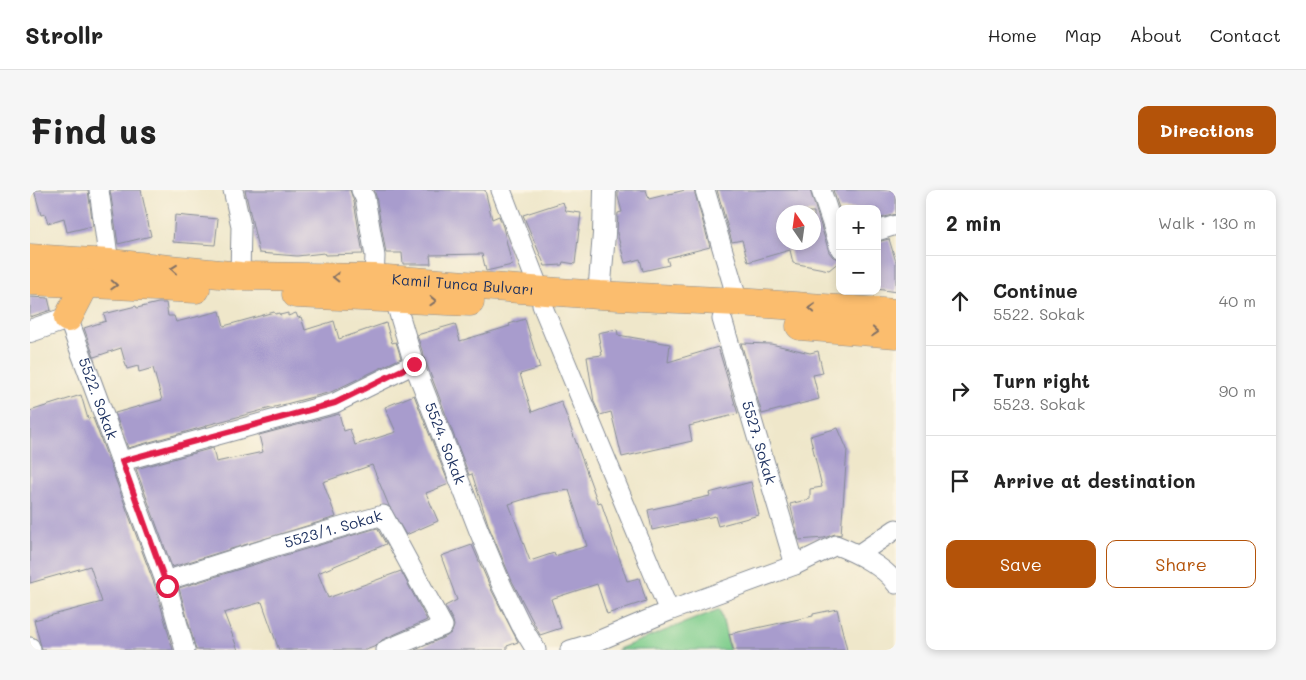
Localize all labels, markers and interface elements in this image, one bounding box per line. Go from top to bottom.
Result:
text: Strollr [25,19,103,50]
text: Home [988,23,1037,47]
text: Map [1065,23,1101,47]
text: About [1129,23,1182,47]
text: Contact [1210,23,1281,47]
button: Directions [1138,106,1276,154]
text: Find us [30,107,157,153]
north arrow [776,205,821,250]
map controls [836,205,881,295]
button: + [836,205,881,250]
text: 2 min [946,209,1001,236]
text: Walk · 130 m [1158,212,1256,233]
button: − [836,250,881,295]
one-way arrow [170,264,178,275]
street label: Kamil Tunca Bulvarı [391,268,535,299]
one-way arrow [332,272,340,282]
text: Continue [993,278,1078,303]
one-way arrow [110,279,118,290]
icon: ahead [946,287,974,315]
text: 40 m [1219,290,1256,311]
one-way arrow [429,296,437,307]
one-way arrow [808,302,816,313]
text: 5522. Sokak [993,303,1085,324]
one-way arrow [871,326,879,337]
route end [403,353,426,376]
street label: 5522. Sokak [74,354,123,442]
text: Turn right [993,368,1090,393]
icon: right [946,377,974,405]
text: 90 m [1219,380,1256,401]
text: 5523. Sokak [993,393,1085,414]
street label: 5527. Sokak [738,398,782,487]
street label: 5524. Sokak [421,399,471,487]
icon: arrive [946,467,974,495]
text: Arrive at destination [993,468,1196,493]
street label: 5523/1. Sokak [282,505,384,552]
button: Save [946,540,1096,588]
button: Share [1106,540,1256,588]
route start [156,575,179,598]

